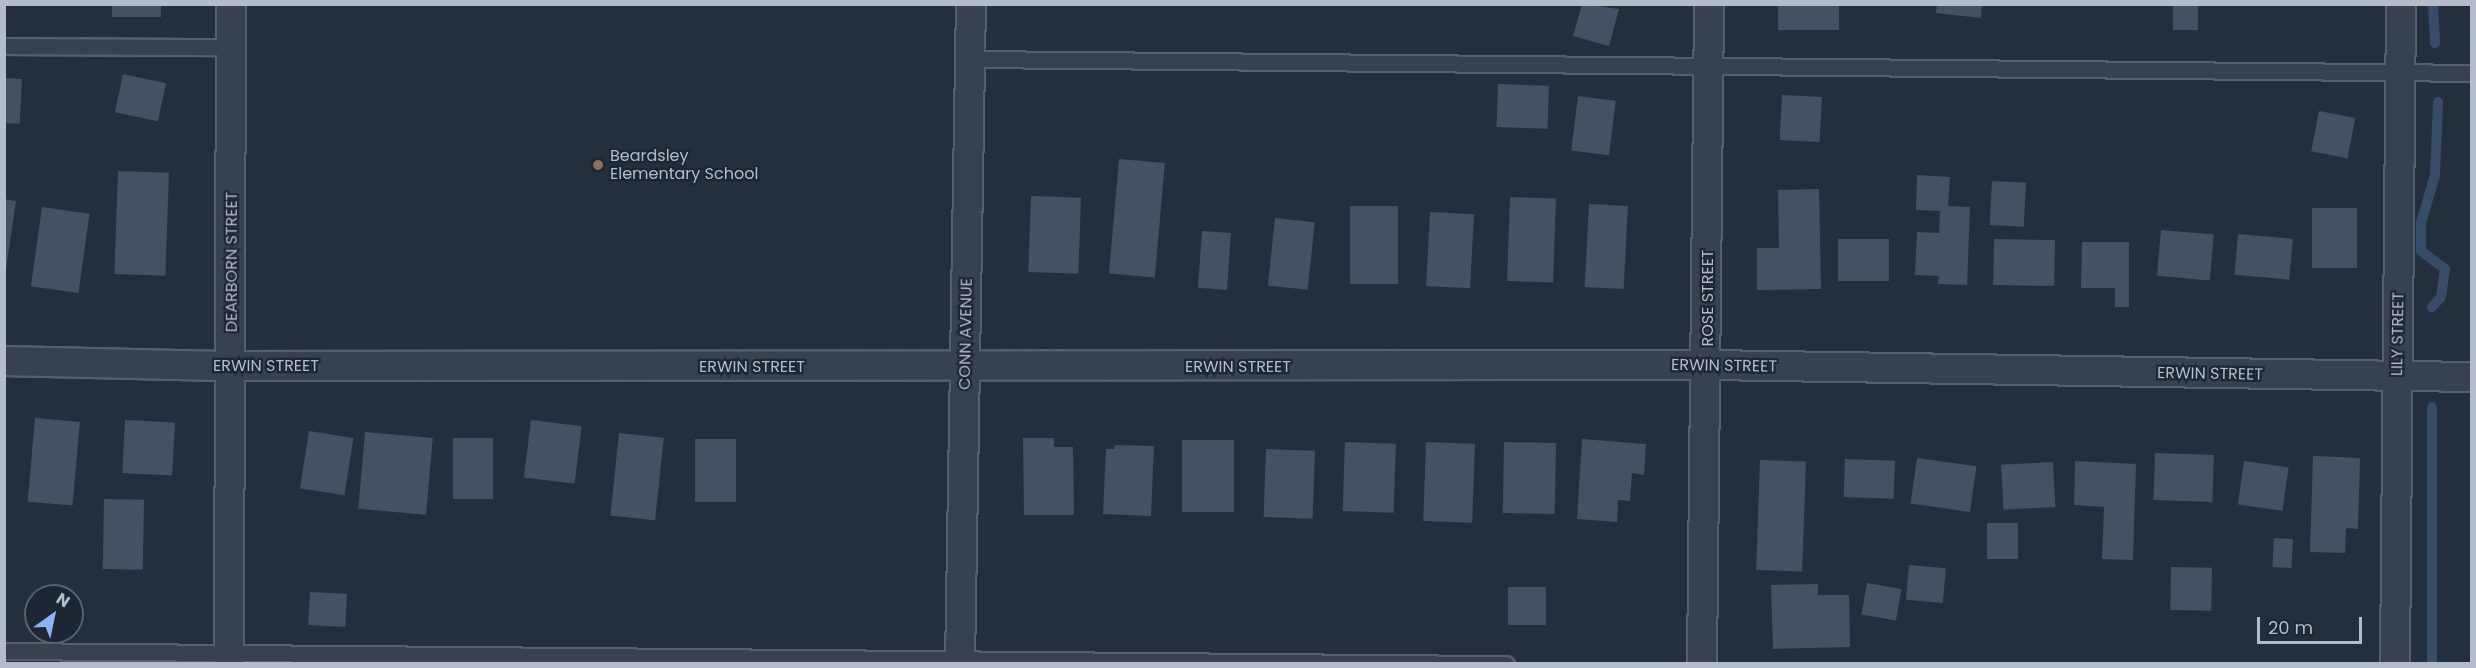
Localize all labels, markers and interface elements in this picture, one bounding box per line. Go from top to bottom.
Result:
place label: Beardsley Elementary School [610,146,758,184]
marker: Beardsley Elementary School [591,158,605,172]
street label: DEARBORN STREET [222,192,242,332]
street label: ROSE STREET [1698,249,1718,347]
street label: CONN AVENUE [955,278,977,390]
street label: LILY STREET [2388,292,2408,376]
street label: ERWIN STREET [1671,355,1777,377]
street label: ERWIN STREET [213,356,319,376]
street label: ERWIN STREET [699,357,805,377]
street label: ERWIN STREET [1185,357,1291,377]
street label: ERWIN STREET [2157,363,2263,385]
north arrow [24,584,84,644]
text: N [52,587,74,613]
scale bar [2260,605,2365,643]
text: 20 m [2268,615,2313,640]

